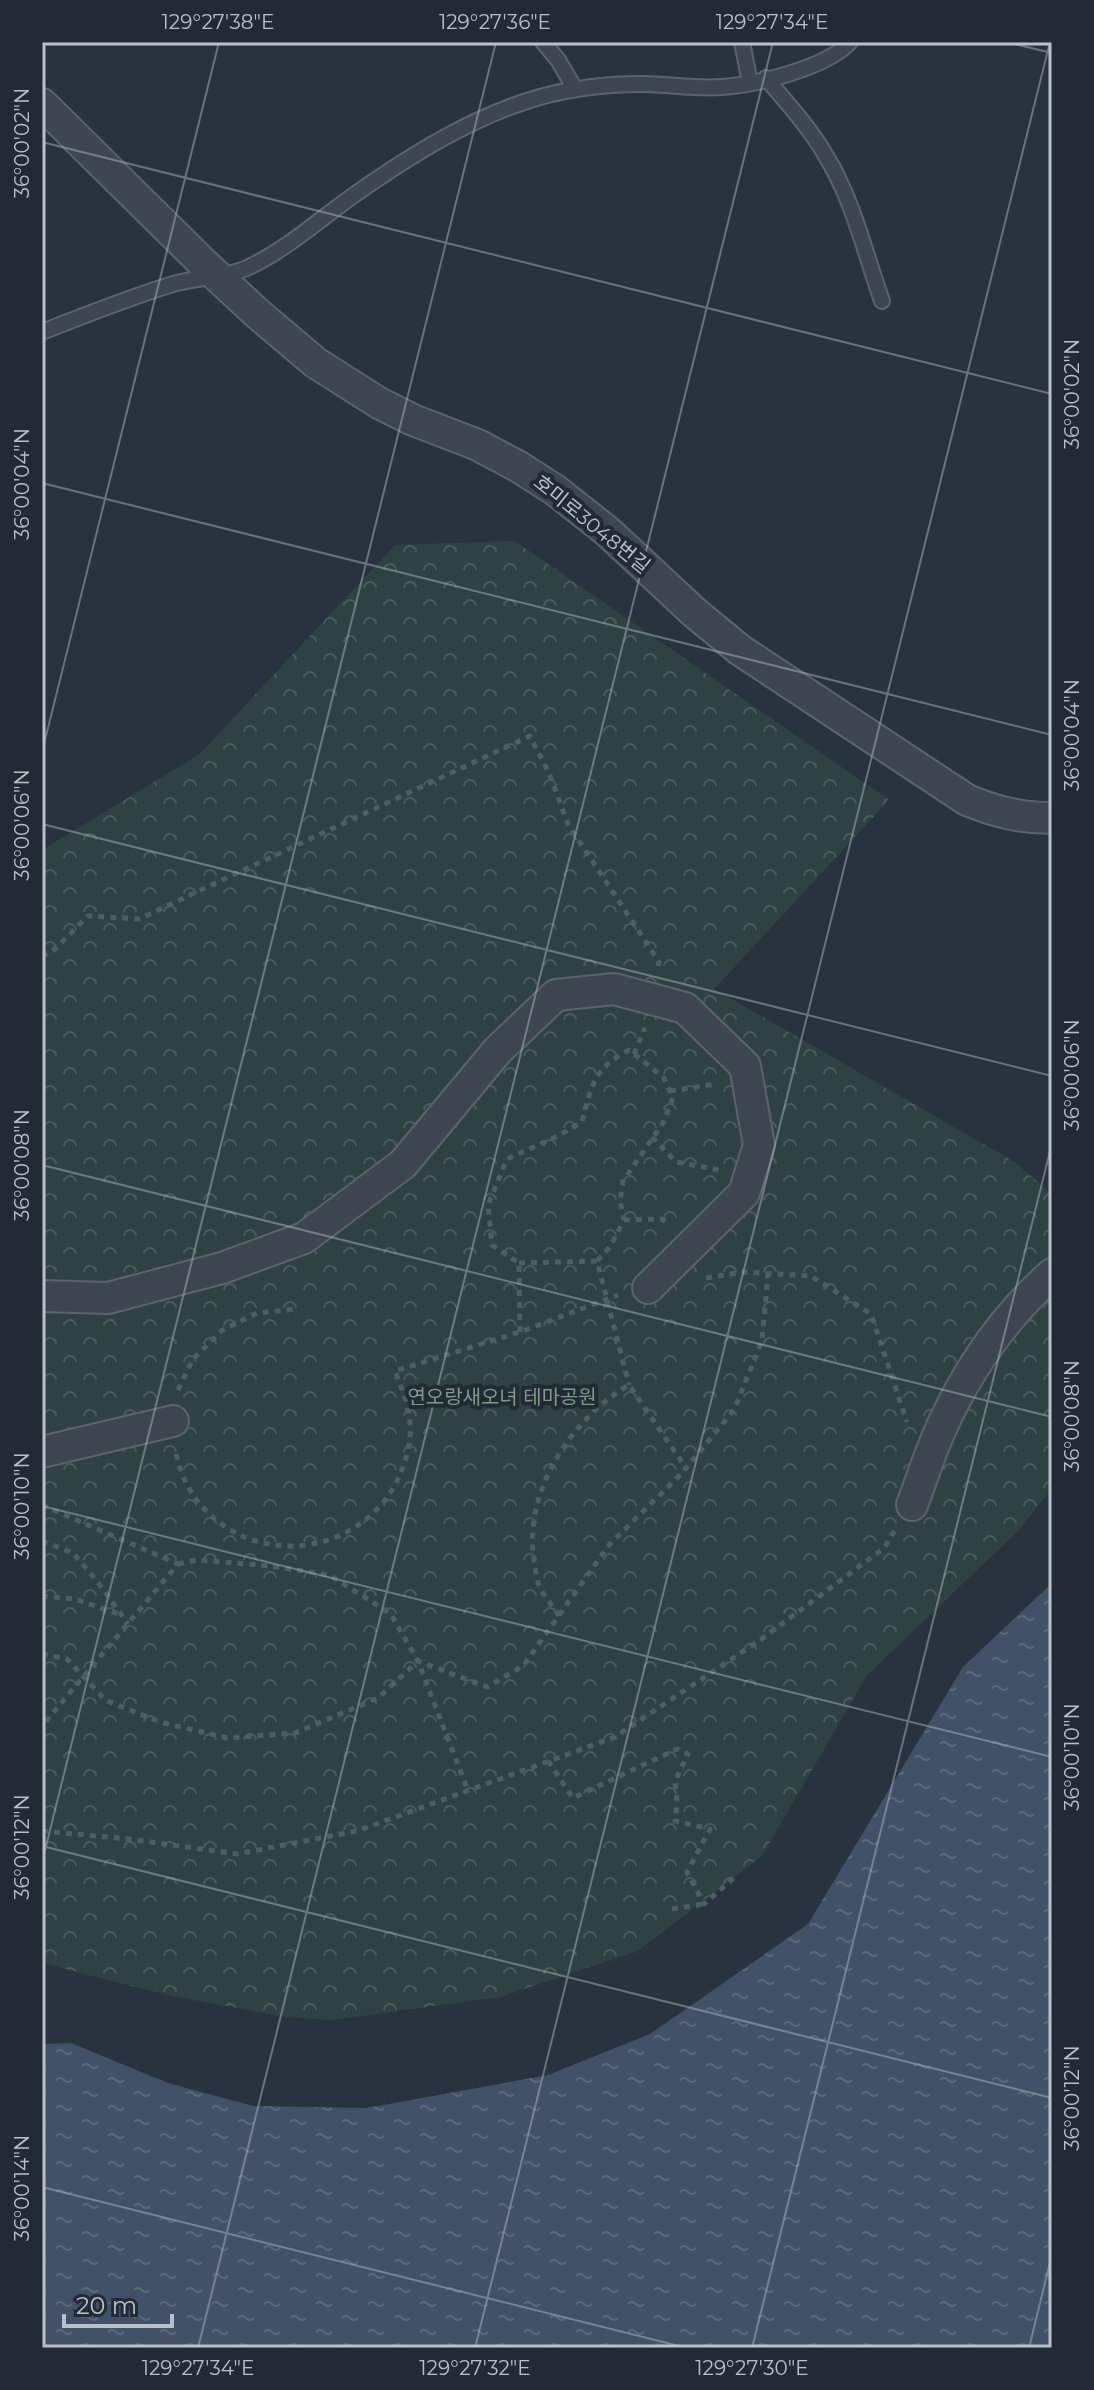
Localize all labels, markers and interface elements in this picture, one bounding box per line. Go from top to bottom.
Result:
text: 129°27'38"E [162,10,274,34]
text: 129°27'36"E [439,10,551,34]
text: 129°27'34"E [716,10,828,34]
text: 36°00'02"N [10,88,34,198]
text: 36°00'02"N [1060,339,1084,449]
text: 36°00'04"N [10,428,34,540]
street label: 호미로3048번길 [529,470,655,578]
text: 36°00'04"N [1060,679,1084,791]
text: 36°00'06"N [10,769,34,881]
text: 36°00'06"N [1060,1019,1084,1131]
text: 36°00'08"N [10,1109,34,1221]
text: 36°00'08"N [1060,1360,1084,1472]
park label: 연오랑새오녀 테마공원 [407,1385,597,1409]
text: 36°00'10"N [10,1452,34,1560]
text: 36°00'10"N [1060,1703,1084,1811]
text: 36°00'12"N [10,1794,34,1900]
text: 36°00'12"N [1060,2045,1084,2151]
text: 36°00'14"N [10,2135,34,2241]
scale bar [64,2278,172,2328]
text: 20 m [76,2291,137,2320]
text: 129°27'34"E [142,2356,254,2380]
text: 129°27'32"E [419,2356,531,2380]
text: 129°27'30"E [695,2356,809,2380]

